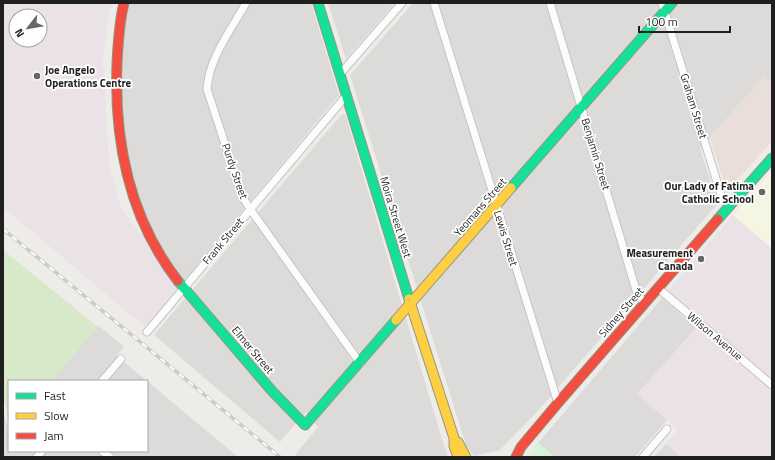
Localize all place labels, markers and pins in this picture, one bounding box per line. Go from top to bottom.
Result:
place label: Joe Angelo Operations Centre [45,62,132,91]
marker: Joe Angelo Operations Centre [32,71,42,81]
place label: Our Lady of Fatima Catholic School [664,178,754,207]
marker: Our Lady of Fatima Catholic School [757,187,767,197]
place label: Measurement Canada [626,245,693,274]
marker: Measurement Canada [696,254,706,264]

